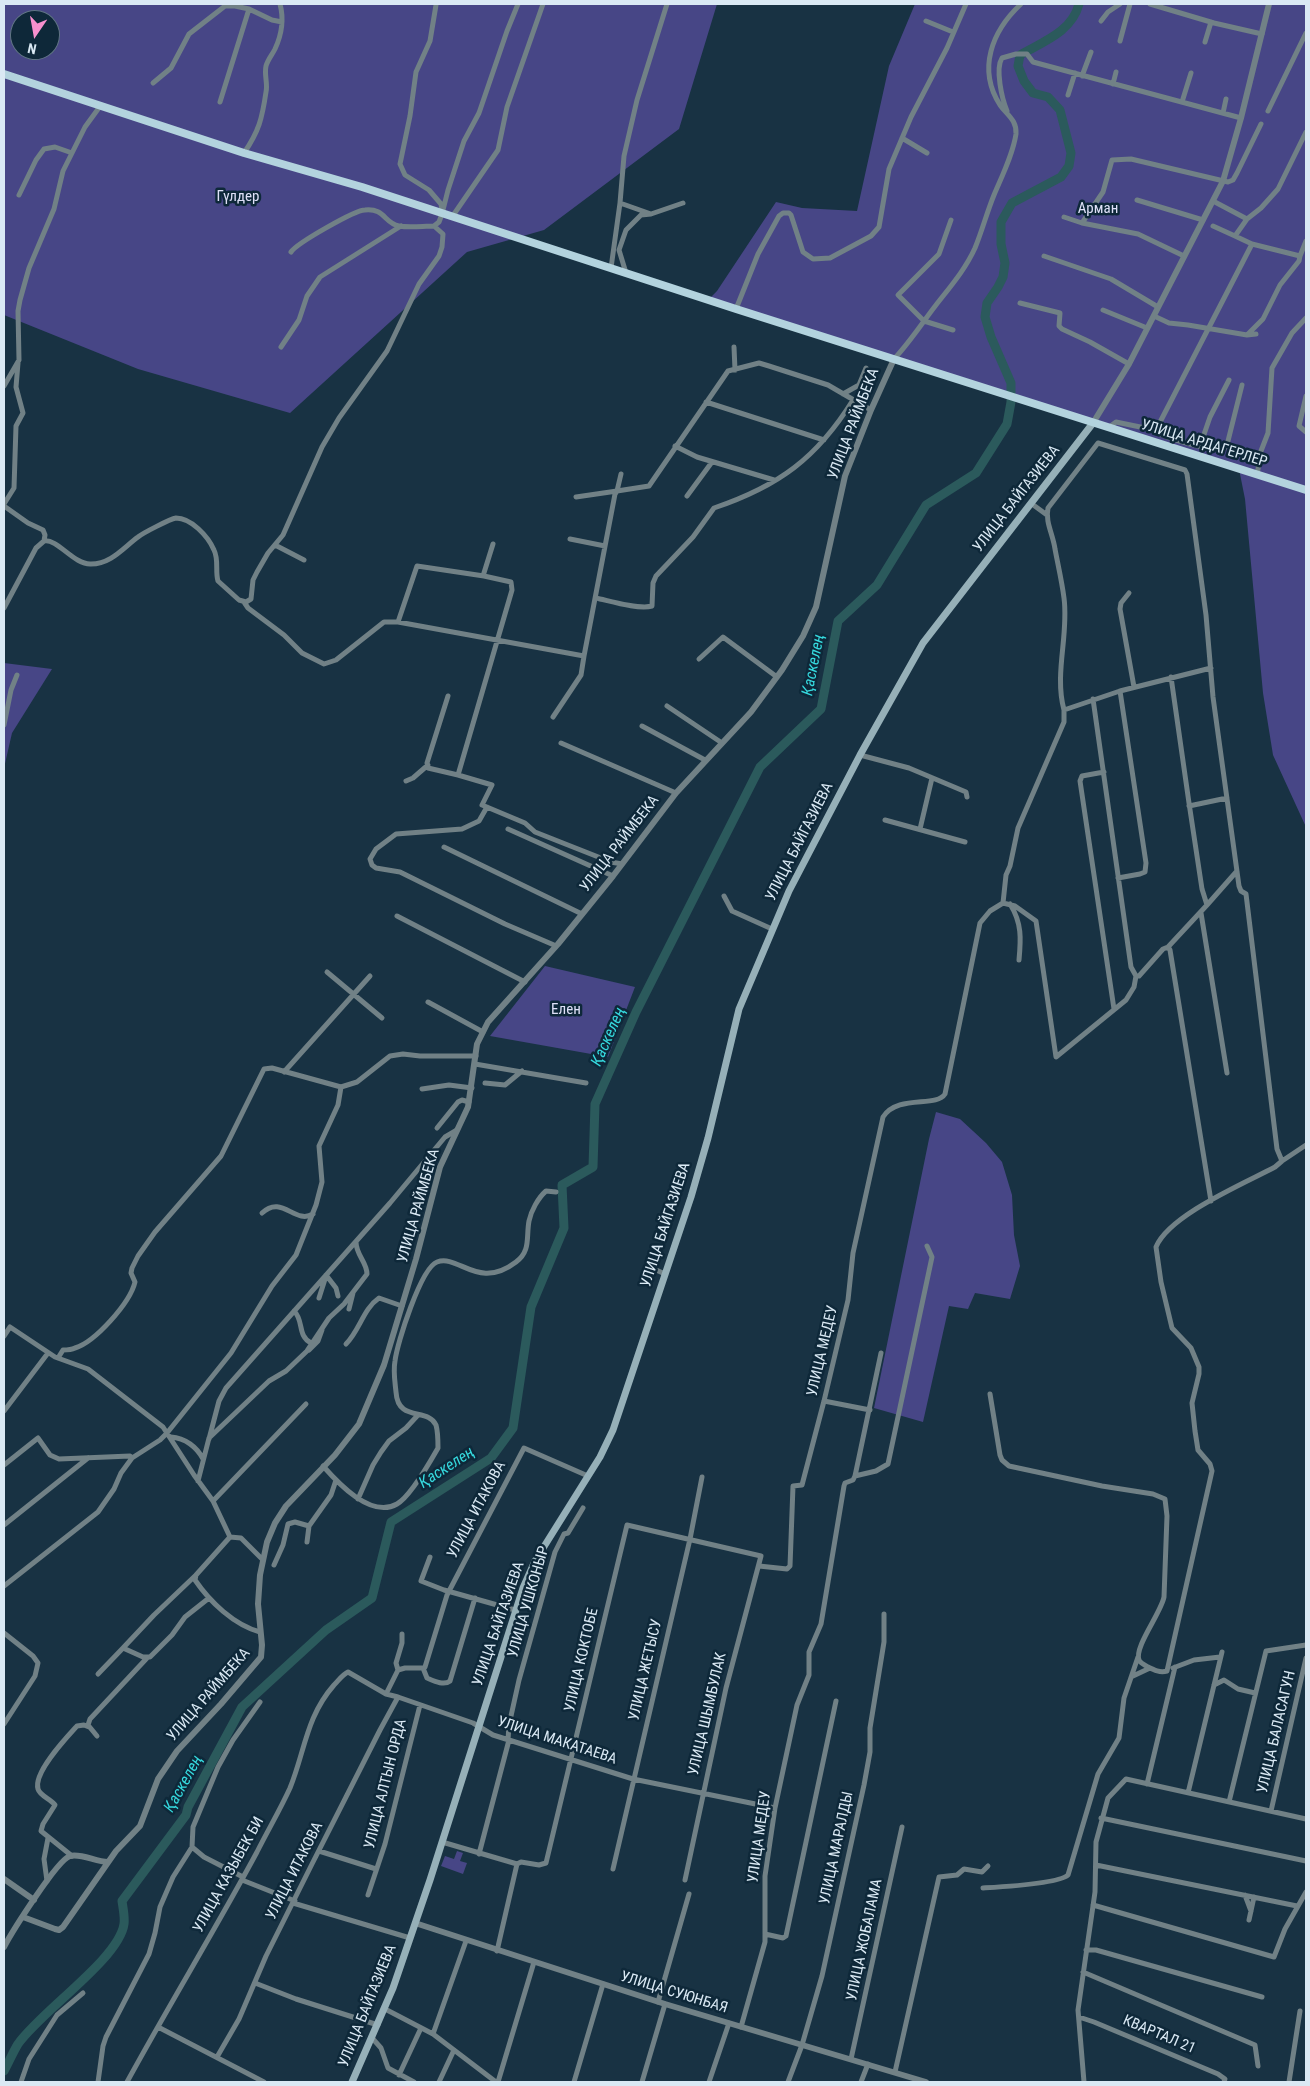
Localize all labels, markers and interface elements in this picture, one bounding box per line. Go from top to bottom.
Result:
north arrow [10,10,60,60]
text: N [26,40,38,57]
park label: Гүлдер [217,188,259,206]
park label: Арман [1078,200,1118,218]
street label: УЛИЦА РАЙМБЕКА [825,366,883,482]
street label: УЛИЦА АРДАГЕРЛЕР [1139,416,1269,472]
street label: УЛИЦА БАЙГАЗИЕВА [970,442,1064,556]
water label: Қаскелең [799,632,829,698]
street label: УЛИЦА БАЙГАЗИЕВА [762,780,838,904]
street label: УЛИЦА РАЙМБЕКА [577,792,663,896]
park label: Елен [551,1001,581,1019]
water label: Қаскелең [588,1005,630,1069]
street label: УЛИЦА РАЙМБЕКА [394,1147,444,1265]
street label: УЛИЦА БАЙГАЗИЕВА [637,1160,695,1290]
street label: УЛИЦА МЕДЕУ [804,1304,842,1398]
water label: Қаскелең [416,1443,478,1493]
street label: УЛИЦА ИТАКОВА [444,1458,510,1562]
street label: УЛИЦА УШКОНЫР [505,1544,553,1660]
street label: УЛИЦА БАЙГАЗИЕВА [469,1559,529,1689]
street label: УЛИЦА КОКТОБЕ [561,1606,603,1714]
street label: УЛИЦА ЖЕТЫСУ [626,1618,666,1722]
street label: УЛИЦА РАЙМБЕКА [164,1645,254,1745]
street label: УЛИЦА ШЫМБУЛАК [685,1651,731,1777]
street label: УЛИЦА БАЛАСАГУН [1254,1669,1300,1795]
street label: УЛИЦА МАКАТАЕВА [495,1713,619,1769]
street label: УЛИЦА АЛТЫН ОРДА [361,1717,411,1851]
water label: Қаскелең [160,1752,208,1816]
street label: УЛИЦА МЕДЕУ [745,1790,775,1884]
street label: УЛИЦА МАРАЛДЫ [816,1790,858,1906]
street label: УЛИЦА КАЗЫБЕК БИ [190,1814,268,1936]
street label: УЛИЦА ИТАКОВА [263,1819,327,1923]
street label: УЛИЦА ЖОБАЛАМА [843,1877,887,2003]
street label: УЛИЦА БАЙГАЗИЕВА [335,1942,401,2070]
street label: УЛИЦА СУЮНБАЯ [618,1968,730,2018]
street label: КВАРТАЛ 21 [1120,2012,1198,2058]

